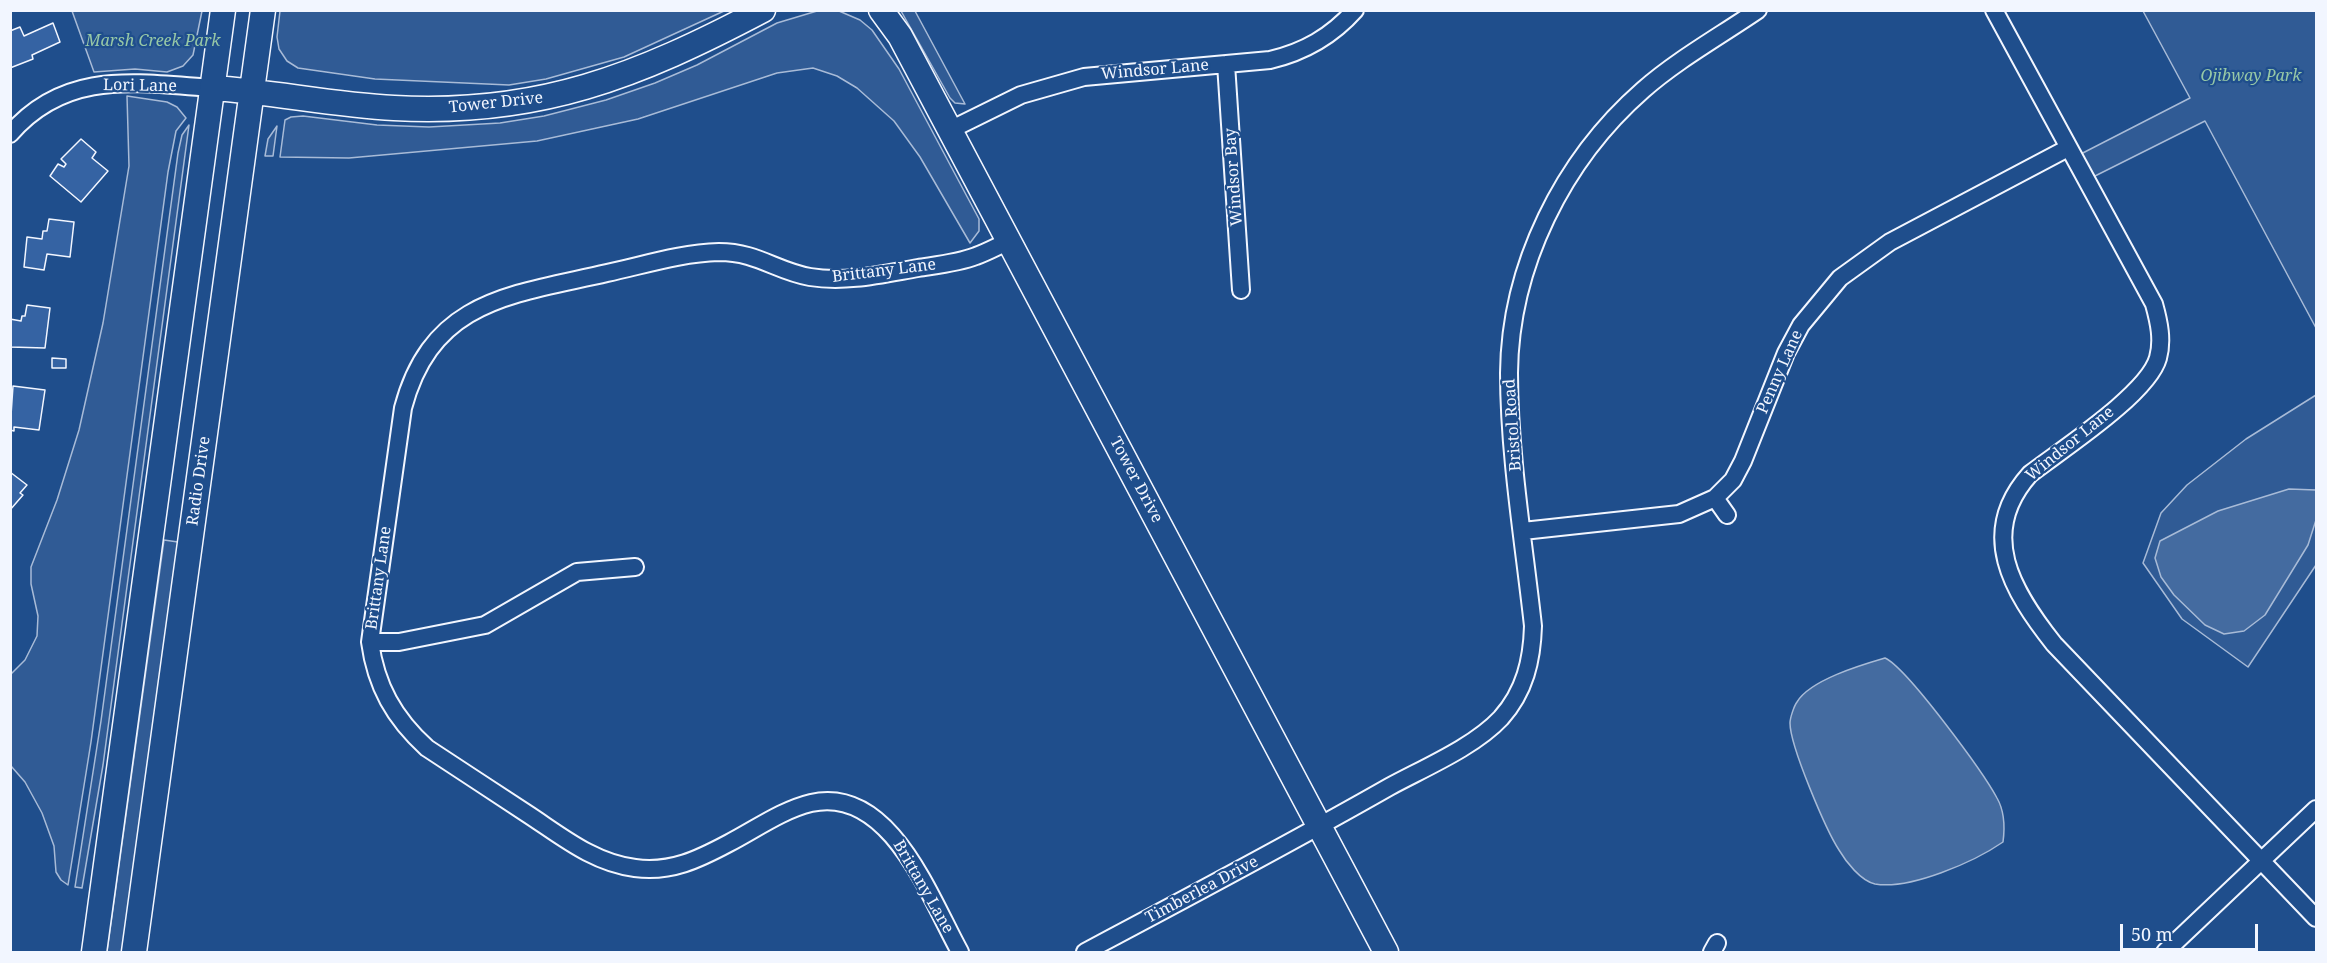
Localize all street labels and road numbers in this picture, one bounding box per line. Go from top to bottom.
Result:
street label: Windsor Lane [1100,56,1210,84]
street label: Lori Lane [103,76,177,96]
street label: Tower Drive [448,89,544,117]
street label: Windsor Bay [1221,127,1247,227]
street label: Brittany Lane [831,255,937,287]
street label: Penny Lane [1753,327,1807,417]
street label: Bristol Road [1500,378,1526,472]
street label: Windsor Lane [2022,403,2118,485]
street label: Tower Drive [1105,434,1167,526]
street label: Radio Drive [183,435,215,527]
street label: Brittany Lane [362,525,396,631]
street label: Brittany Lane [889,837,957,937]
street label: Timberlea Drive [1142,852,1262,928]

